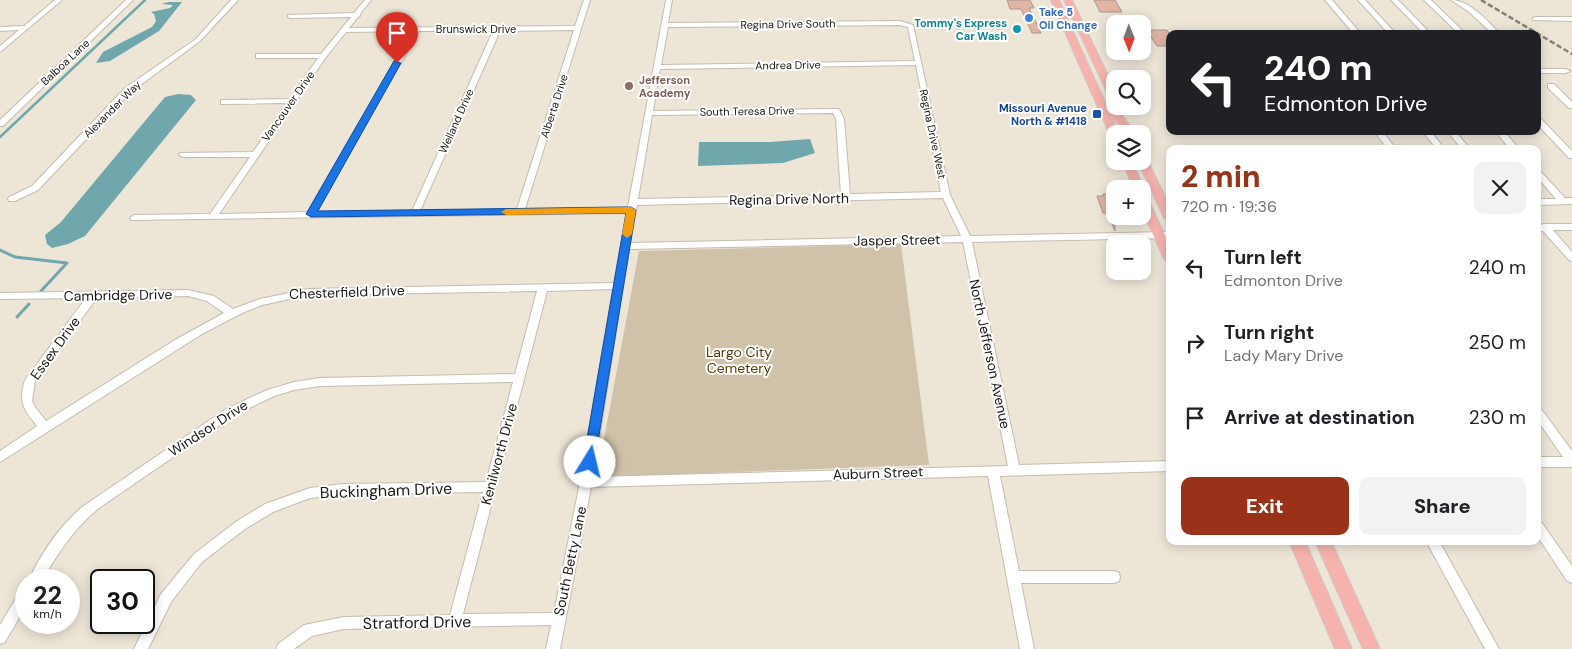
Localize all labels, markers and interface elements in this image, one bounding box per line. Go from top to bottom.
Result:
place label: Take 5 Oil Change [1039,5,1098,32]
pin [376,12,418,63]
marker: Take 5 Oil Change [1023,12,1035,24]
north arrow [1106,15,1151,60]
map controls [1106,15,1151,280]
street label: Regina Drive South [740,16,836,32]
place label: Tommy's Express Car Wash [914,16,1007,43]
icon: arrive [383,19,411,47]
street label: Brunswick Drive [436,22,516,36]
marker: Tommy's Express Car Wash [1011,23,1023,35]
street label: Balboa Lane [38,36,92,88]
text: 240 m [1264,45,1373,91]
icon: left [1181,50,1246,115]
street label: Andrea Drive [755,57,821,73]
street label: Vancouver Drive [258,68,318,144]
button: search [1106,70,1151,115]
street label: Alberta Drive [537,72,571,140]
place label: Jefferson Academy [639,73,691,100]
street label: Alexander Way [80,77,144,141]
marker: Jefferson Academy [623,80,635,92]
street label: Welland Drive [435,86,477,156]
street label: Regina Drive West [917,88,949,180]
text: Edmonton Drive [1264,89,1427,118]
place label: Missouri Avenue North & #1418 [999,101,1087,128]
street label: South Teresa Drive [699,103,795,119]
marker: Missouri Avenue North & #1418 [1091,108,1103,120]
button: layers [1106,125,1151,170]
text: 2 min [1181,157,1261,196]
button: close [1474,162,1526,214]
button: + [1106,180,1151,225]
street label: Regina Drive North [729,189,849,209]
text: 720 m · 19:36 [1181,196,1277,217]
street label: Jasper Street [853,230,941,250]
button: − [1106,235,1151,280]
text: Turn left [1224,245,1302,270]
icon: left [1181,254,1209,282]
text: 240 m [1469,255,1526,280]
text: Edmonton Drive [1224,270,1343,291]
street label: North Jefferson Avenue [965,278,1015,430]
street label: Chesterfield Drive [289,281,405,303]
street label: Cambridge Drive [64,285,172,305]
street label: Essex Drive [26,313,84,383]
text: Turn right [1224,320,1314,345]
icon: right [1181,329,1209,357]
text: 250 m [1468,330,1526,355]
park label: Largo City Cemetery [706,343,772,377]
text: Lady Mary Drive [1224,345,1343,366]
street label: Windsor Drive [165,396,251,460]
street label: Kenilworth Drive [477,401,521,507]
icon: arrive [1181,404,1209,432]
text: Arrive at destination [1224,405,1415,430]
text: 230 m [1469,405,1526,430]
position arrow [563,435,615,487]
street label: Auburn Street [832,462,924,484]
button: Exit [1181,477,1349,535]
button: Share [1359,477,1526,535]
street label: Buckingham Drive [320,478,452,503]
street label: South Betty Lane [550,505,590,617]
speed limit sign: 30 [90,569,155,634]
text: 22 [33,579,62,612]
text: km/h [33,606,62,622]
street label: Stratford Drive [363,611,471,634]

